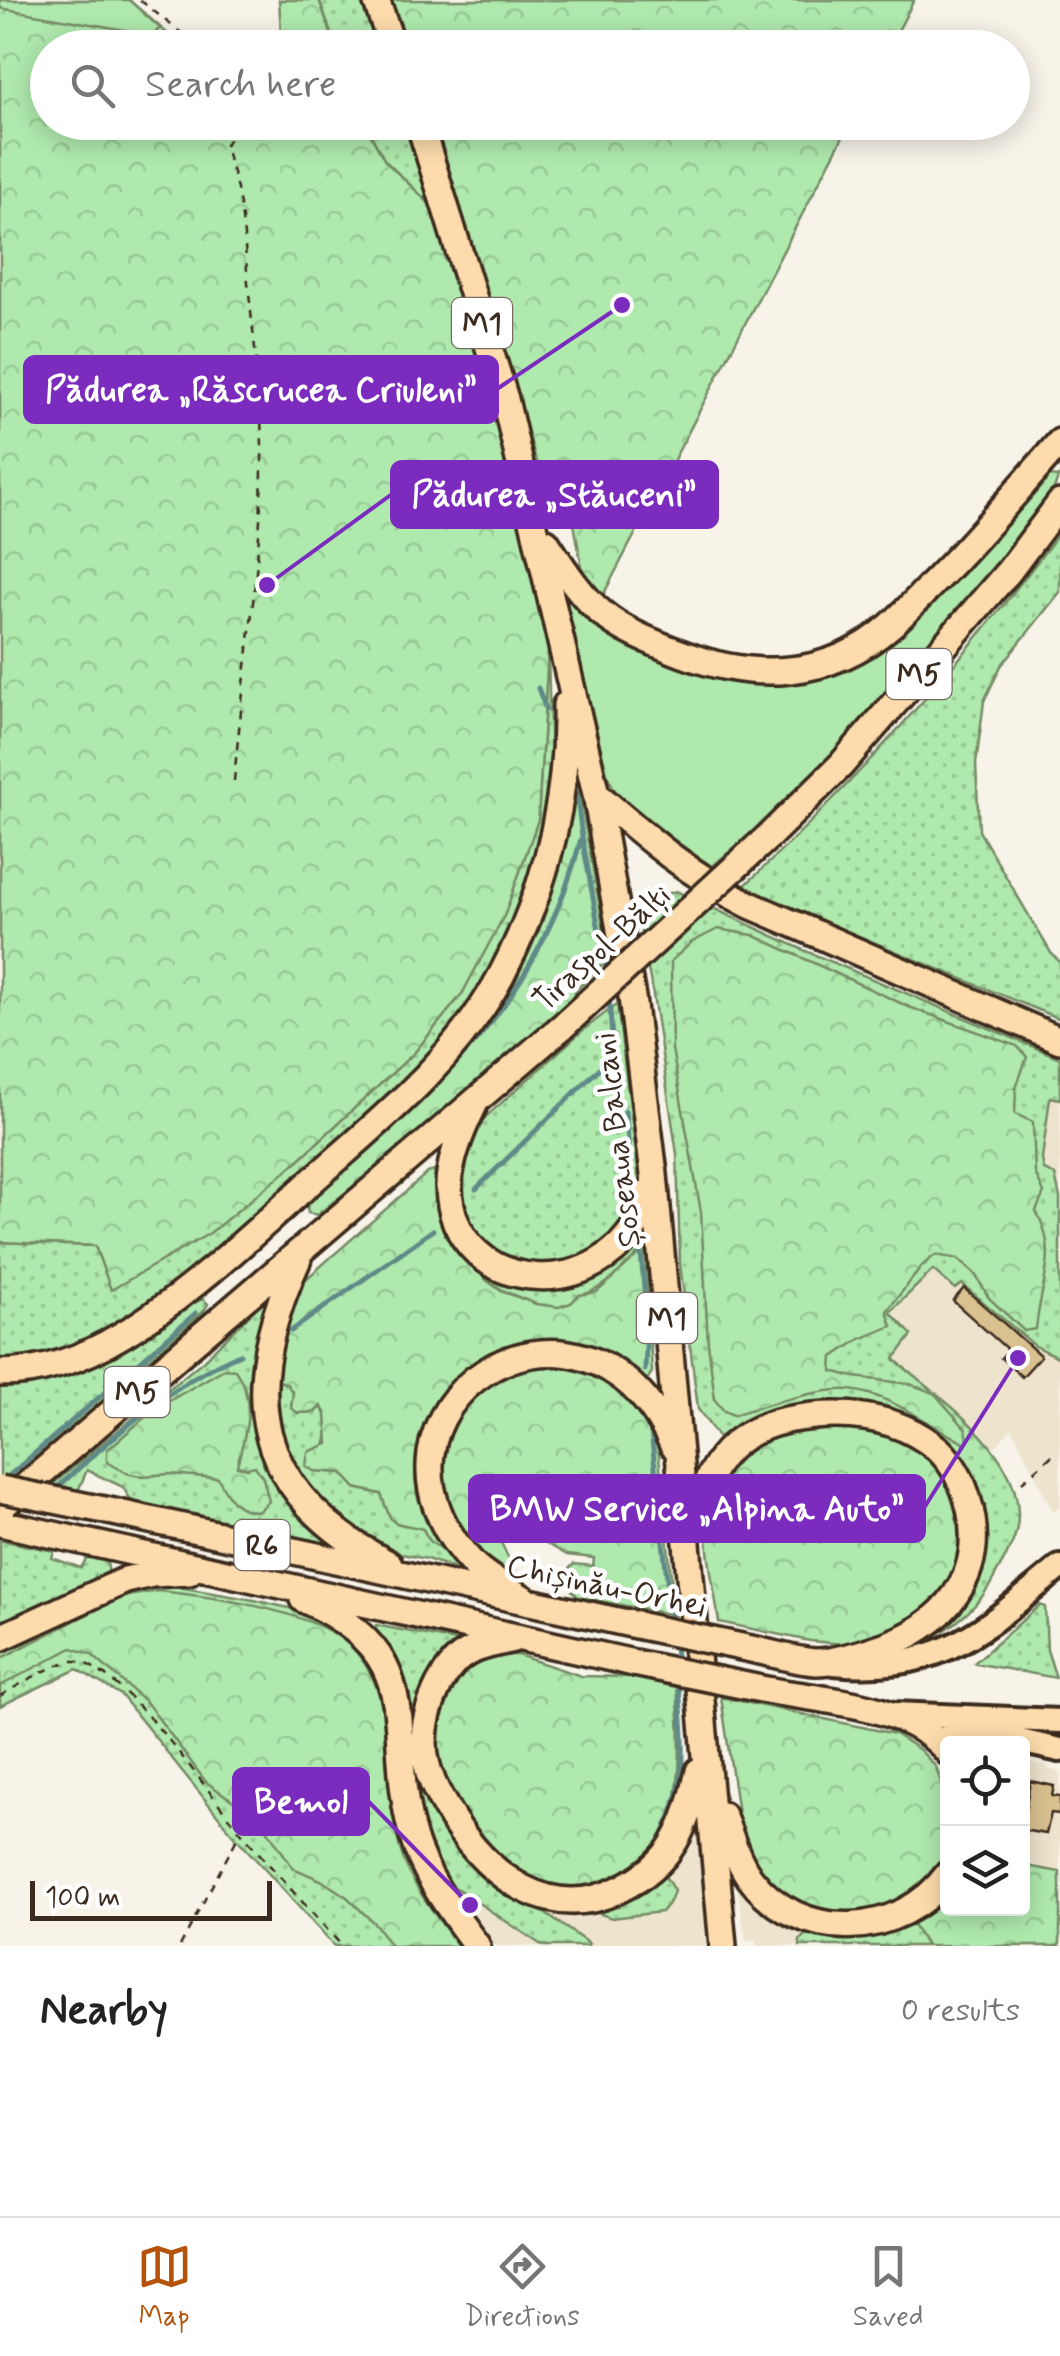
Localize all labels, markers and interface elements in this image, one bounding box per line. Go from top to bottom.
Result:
search box [30,30,1030,140]
icon: search [65,58,120,113]
text: Search here [145,61,336,110]
road number: M1 [452,298,512,348]
callout: Pădurea „Răscrucea Criuleni” [25,357,497,422]
text: Pădurea „Răscrucea Criuleni” [45,368,477,414]
callout: Pădurea „Stăuceni” [392,462,717,527]
text: Pădurea „Stăuceni” [411,473,697,519]
road number: M5 [886,649,952,699]
street label: Tiraspol-Bălți [524,875,681,1022]
street label: Șoseaua Balcani [584,1030,652,1250]
road number: M1 [637,1293,697,1343]
road number: M5 [104,1367,170,1417]
callout: BMW Service „Alpina Auto” [470,1476,924,1541]
text: BMW Service „Alpina Auto” [490,1487,904,1533]
road number: R6 [234,1520,290,1570]
street label: Chișinău-Orhei [503,1545,710,1629]
map controls [940,1736,1030,1916]
button: locate [940,1736,1030,1826]
callout: Bemol [234,1769,368,1834]
text: Bemol [254,1780,348,1826]
button: layers [940,1826,1030,1916]
scale bar [30,1876,272,1920]
text: 100 m [45,1880,120,1917]
text: Nearby [40,1984,168,2039]
text: 0 results [901,1990,1020,2032]
tab: Map [137,2239,192,2336]
tab: Directions [465,2239,580,2336]
tab: Saved [853,2239,923,2336]

